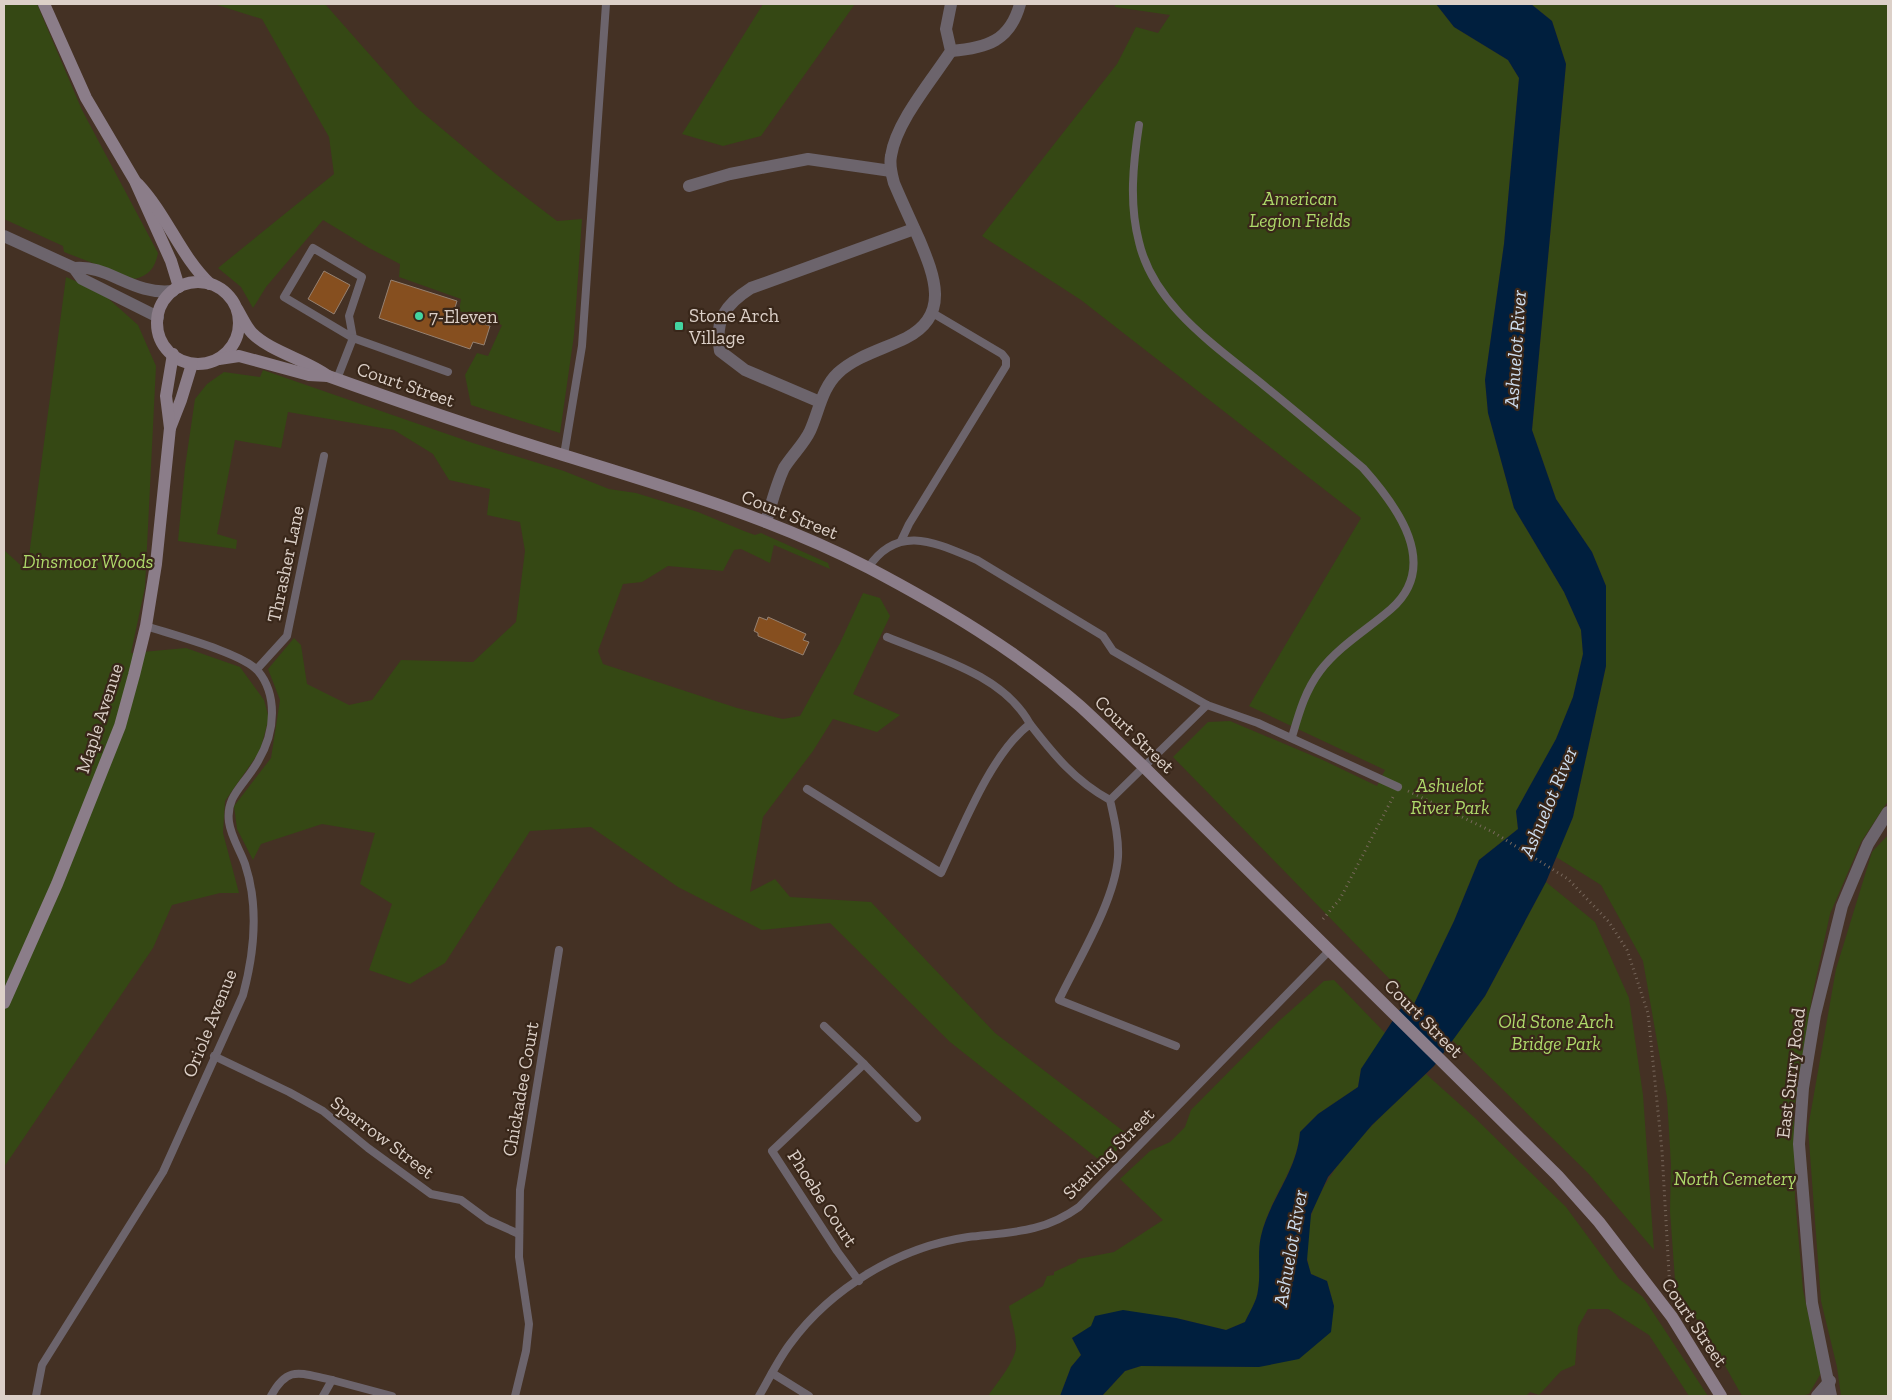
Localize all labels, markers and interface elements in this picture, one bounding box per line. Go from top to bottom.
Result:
park label: American Legion Fields [1249,187,1351,232]
water label: Ashuelot River [1499,289,1531,410]
place label: Stone Arch Village [688,304,780,349]
place label: 7-Eleven [429,305,498,328]
marker: 7-Eleven [413,310,425,322]
marker: Stone Arch Village [673,320,685,332]
street label: Court Street [354,357,458,412]
street label: Court Street [738,485,841,544]
street label: Thrasher Lane [262,504,309,625]
park label: Dinsmoor Woods [22,550,154,573]
street label: Maple Avenue [71,660,128,776]
street label: Court Street [1090,691,1179,778]
water label: Ashuelot River [1514,743,1582,862]
park label: Ashuelot River Park [1411,774,1489,819]
street label: Oriole Avenue [177,966,242,1081]
street label: Court Street [1379,974,1468,1063]
street label: East Surry Road [1771,1006,1810,1140]
park label: Old Stone Arch Bridge Park [1498,1010,1614,1055]
street label: Chickadee Court [497,1020,544,1158]
street label: Sparrow Street [326,1091,439,1184]
street label: Starling Street [1058,1103,1159,1204]
street label: Phoebe Court [783,1145,863,1251]
park label: North Cemetery [1674,1167,1796,1190]
water label: Ashuelot River [1268,1188,1312,1309]
street label: Court Street [1657,1274,1733,1371]

